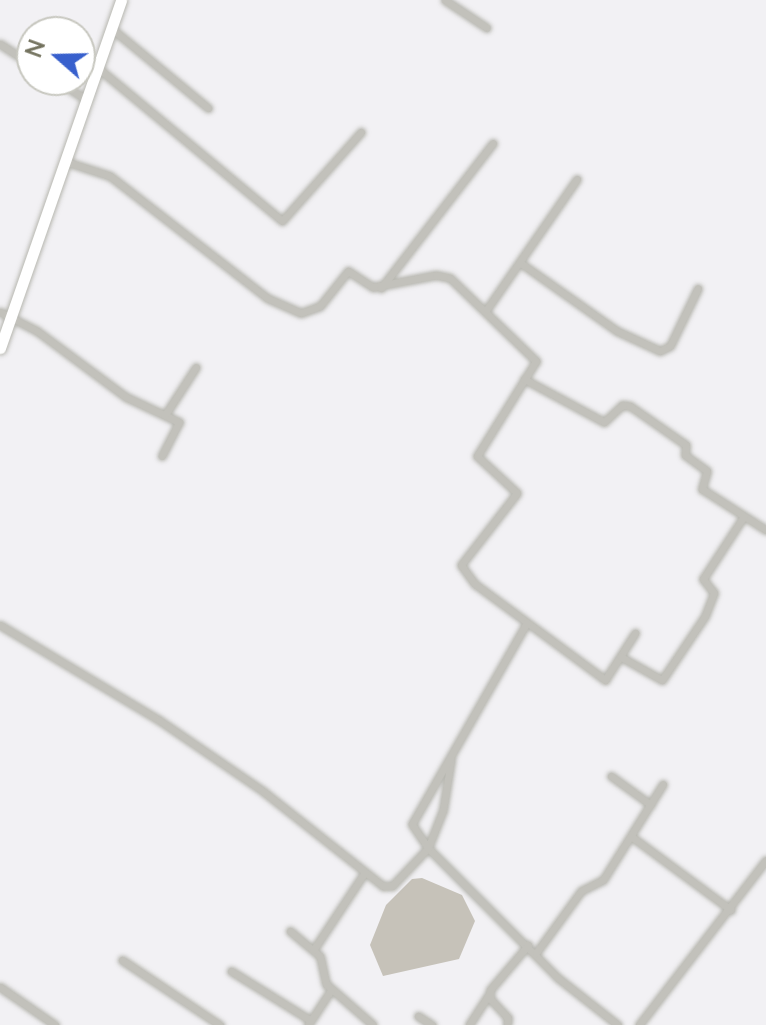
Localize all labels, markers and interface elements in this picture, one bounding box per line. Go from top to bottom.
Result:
north arrow [16,16,96,96]
text: N [19,36,50,61]

